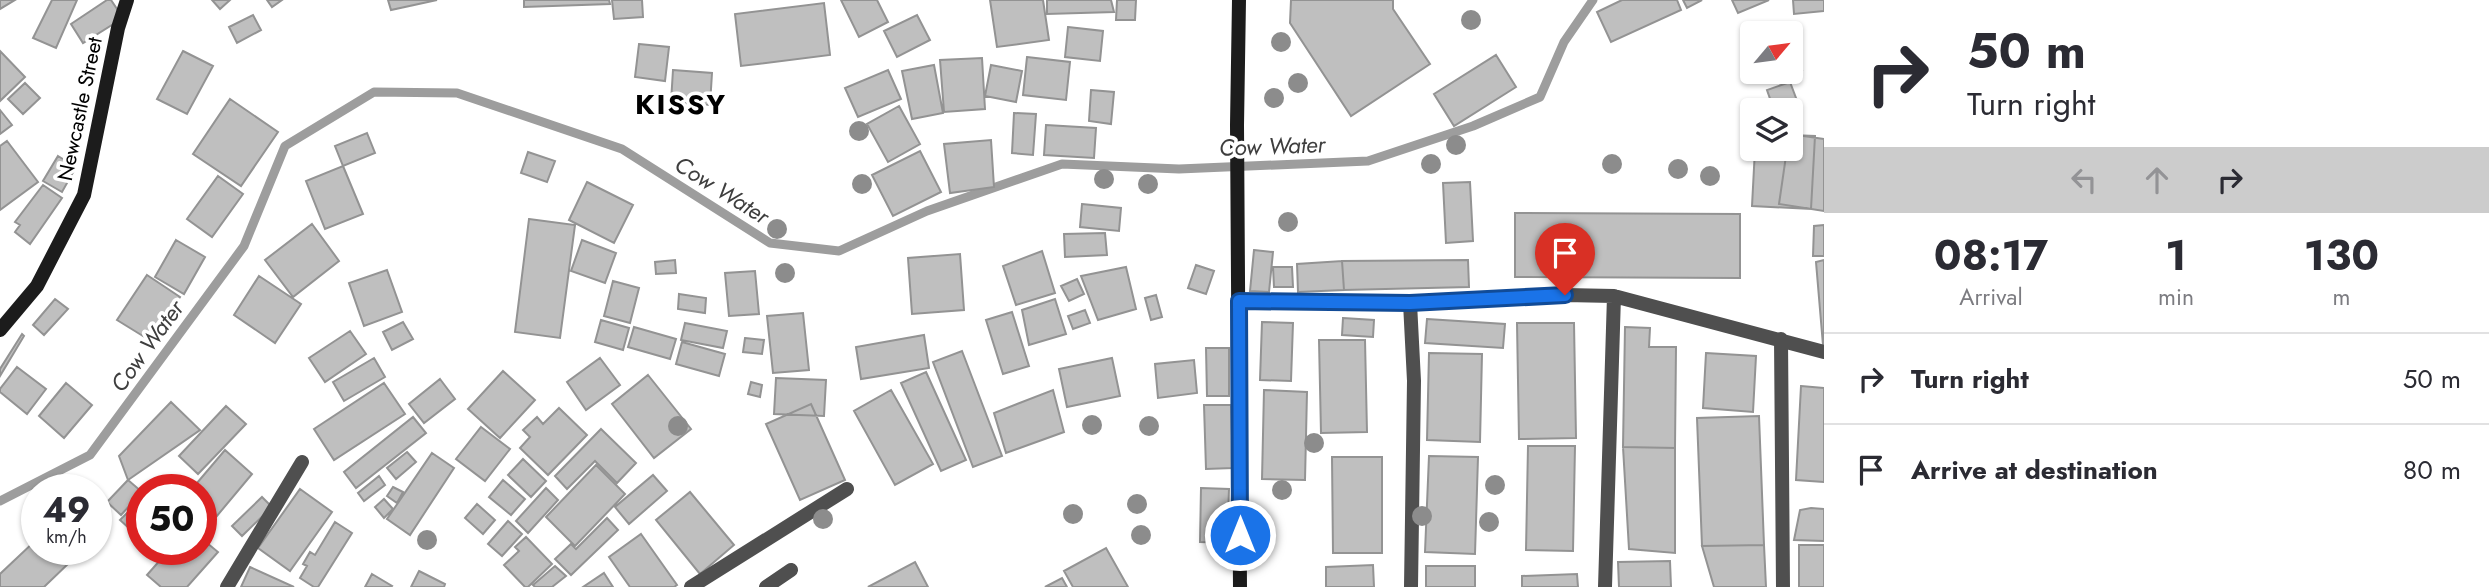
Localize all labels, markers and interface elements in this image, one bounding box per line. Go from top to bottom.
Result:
text: 50 m [1967,16,2086,86]
north arrow [1740,21,1802,84]
map controls [1740,21,1803,161]
icon: right [1852,28,1943,119]
street label: Newcastle Street [50,34,110,184]
text: Turn right [1967,81,2096,127]
district label: KISSY [635,84,727,125]
button: layers [1740,98,1803,161]
water label: Cow Water [1218,127,1327,165]
water label: Cow Water [668,147,777,233]
icon: left [2065,161,2103,199]
icon: ahead [2138,161,2176,199]
icon: right [2211,161,2249,199]
pin [1535,223,1595,295]
text: 08:17 [1934,225,2048,286]
text: 1 [2165,225,2187,286]
text: 130 [2304,225,2379,286]
icon: arrive [1546,234,1584,272]
text: Arrival [1959,280,2023,314]
text: min [2158,280,2194,314]
text: m [2333,280,2350,314]
water label: Cow Water [102,292,193,399]
icon: right [1852,360,1890,398]
text: Turn right [1911,360,2029,398]
text: 50 m [2403,360,2461,398]
icon: arrive [1852,451,1890,489]
text: Arrive at destination [1911,451,2158,489]
text: 80 m [2403,451,2461,489]
speed limit sign: 50 [126,474,217,565]
text: 49 [43,485,90,535]
position arrow [1203,498,1277,572]
text: km/h [46,524,87,550]

